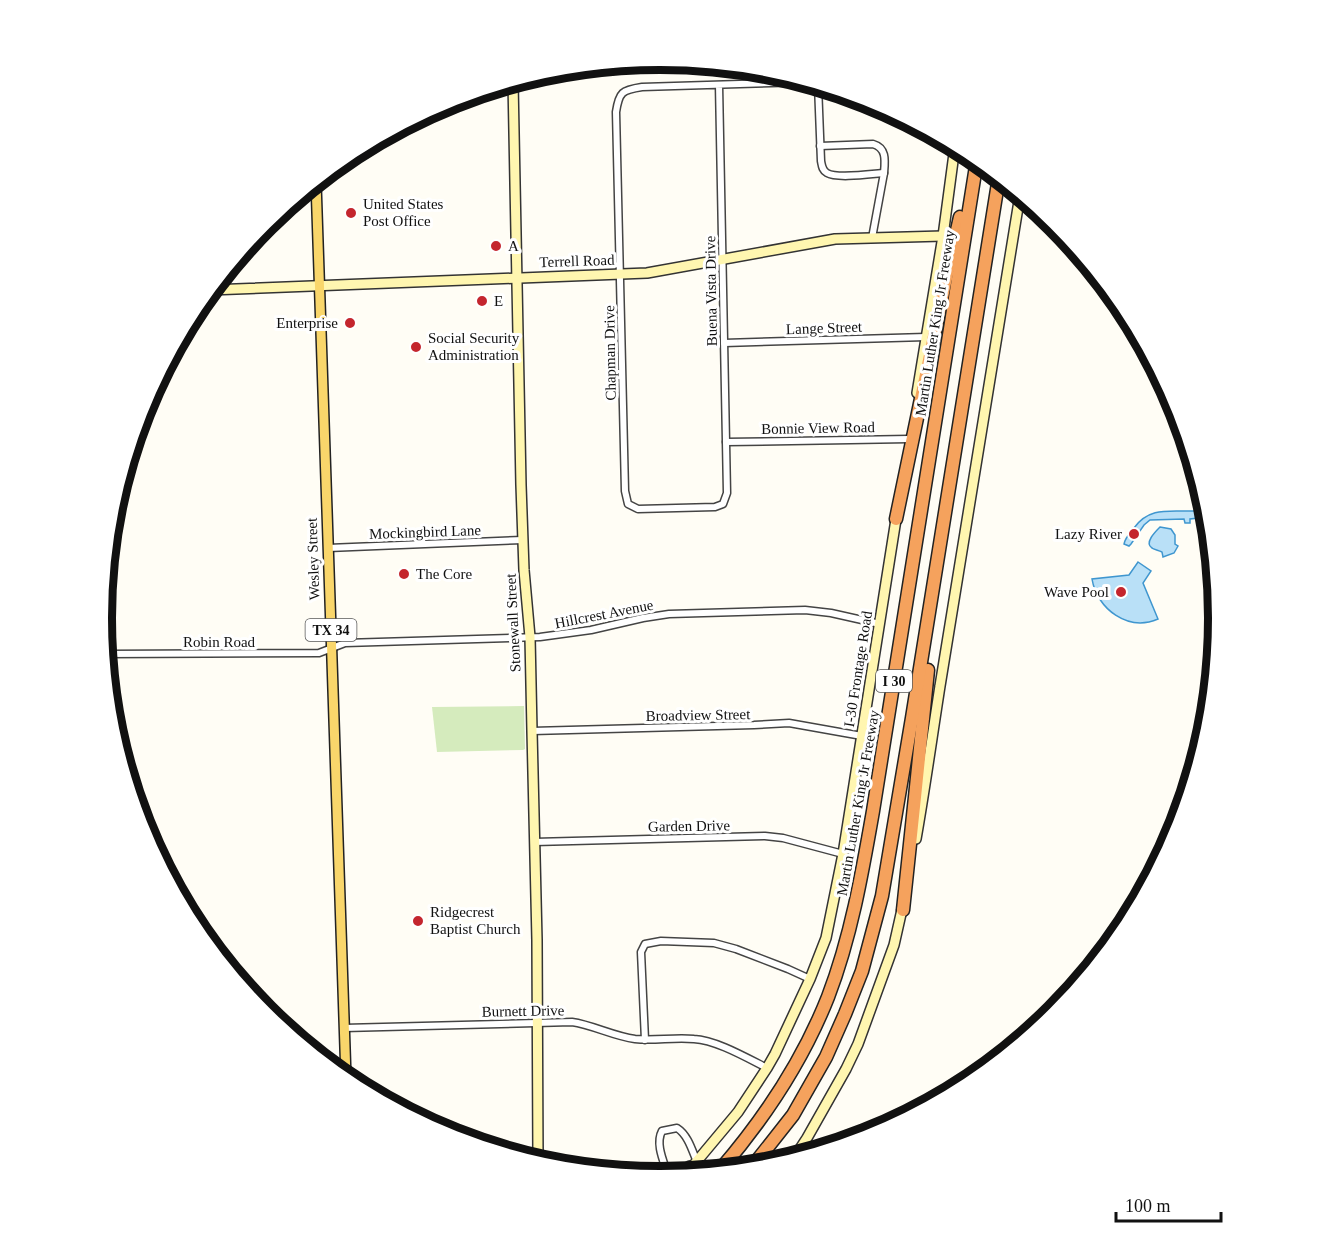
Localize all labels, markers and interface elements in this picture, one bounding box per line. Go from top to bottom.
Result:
place label: United States Post Office [363,196,444,229]
marker: United States Post Office [344,206,358,220]
street label: Martin Luther King Jr Freeway [912,228,958,417]
street label: Buena Vista Drive [702,235,720,346]
place label: A [508,238,519,254]
marker: A [489,239,503,253]
street label: Terrell Road [539,252,615,270]
place label: E [494,293,503,309]
marker: E [475,294,489,308]
street label: Chapman Drive [601,305,619,401]
place label: Enterprise [276,315,338,331]
marker: Enterprise [343,316,357,330]
street label: Lange Street [786,319,863,337]
place label: Social Security Administration [428,330,520,363]
marker: Social Security Administration [409,340,423,354]
street label: Bonnie View Road [761,419,876,437]
street label: Wesley Street [304,517,322,601]
street label: Mockingbird Lane [369,522,482,542]
place label: Lazy River [1055,526,1122,542]
marker: Lazy River [1127,527,1141,541]
place label: The Core [416,566,473,582]
marker: The Core [397,567,411,581]
street label: Stonewall Street [502,572,524,673]
place label: Wave Pool [1044,584,1109,600]
marker: Wave Pool [1114,585,1128,599]
street label: Hillcrest Avenue [553,597,655,631]
street label: I-30 Frontage Road [841,609,875,728]
road number: TX 34 [306,619,356,641]
street label: Robin Road [183,634,256,650]
road number: I 30 [876,670,912,692]
street label: Broadview Street [646,706,751,724]
street label: Martin Luther King Jr Freeway [834,708,882,897]
street label: Garden Drive [648,817,730,835]
place label: Ridgecrest Baptist Church [430,904,521,937]
marker: Ridgecrest Baptist Church [411,914,425,928]
street label: Burnett Drive [481,1002,565,1020]
scale bar [1116,1185,1221,1223]
text: 100 m [1125,1196,1171,1216]

